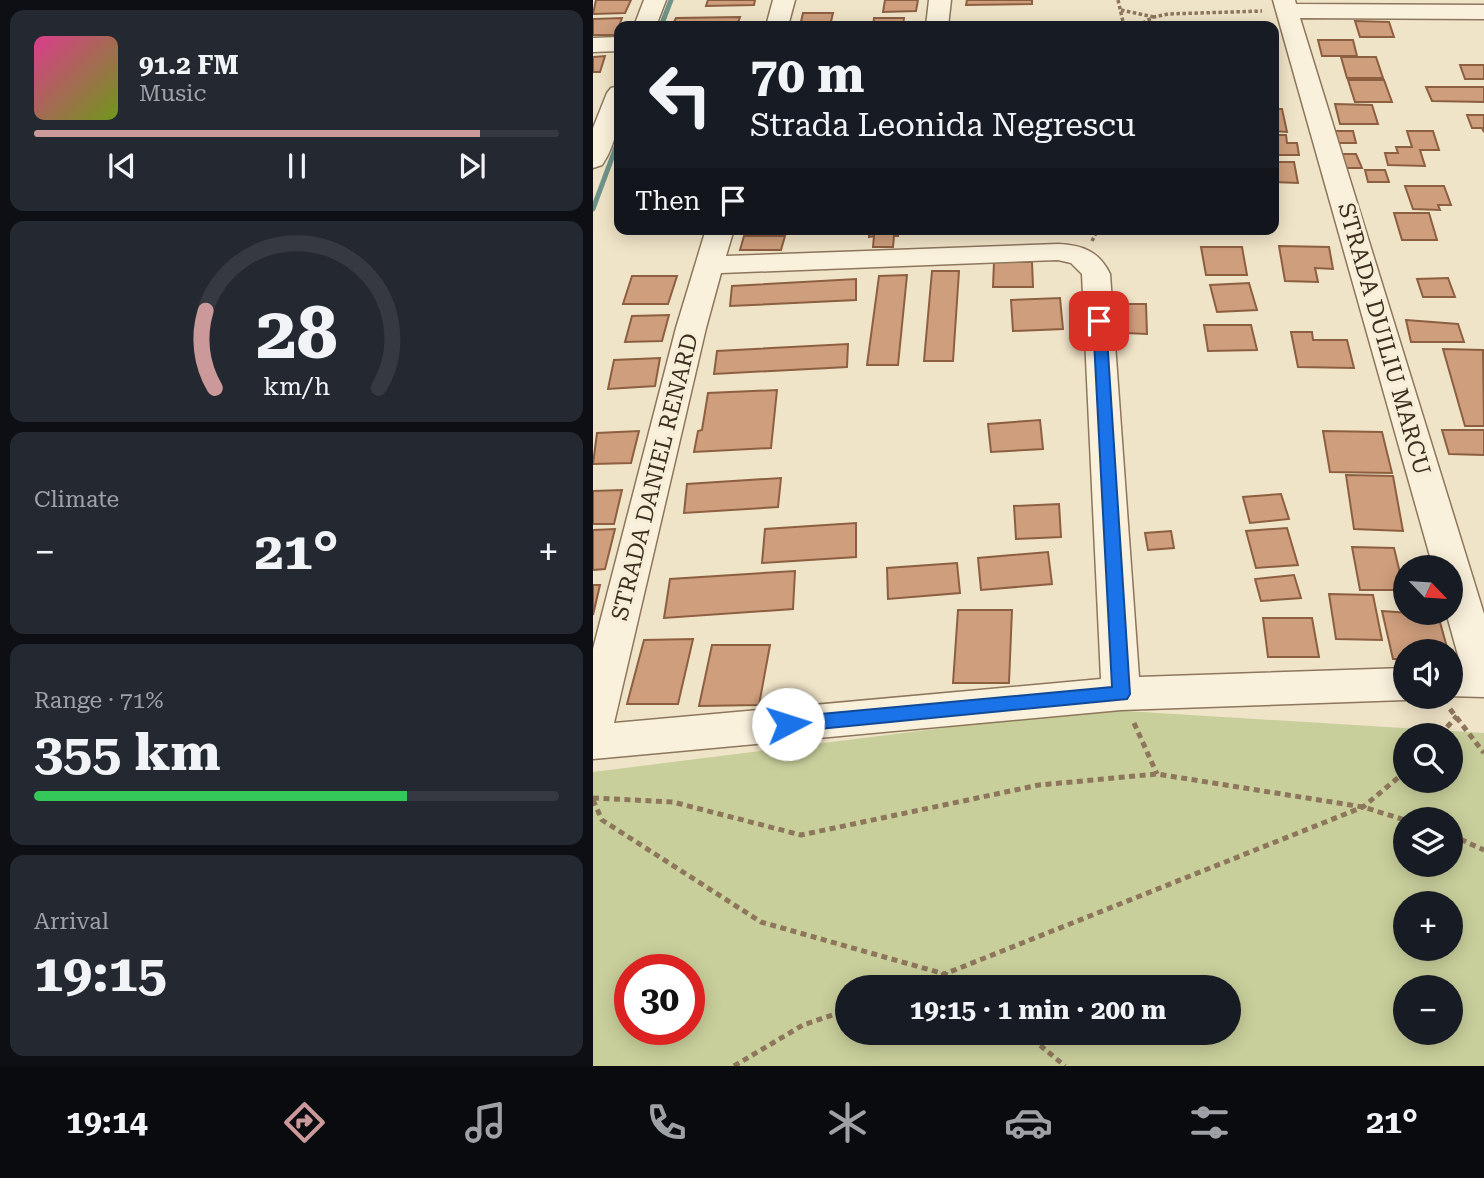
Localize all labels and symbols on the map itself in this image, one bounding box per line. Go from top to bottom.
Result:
street label: STRADA DUILIU MARCU [1332,200,1436,478]
pin [1069,291,1129,351]
street label: STRADA DANIEL RENARD [606,331,704,623]
north arrow [1393,555,1463,625]
position arrow [751,687,825,761]
speed limit sign: 30 [614,954,705,1045]

